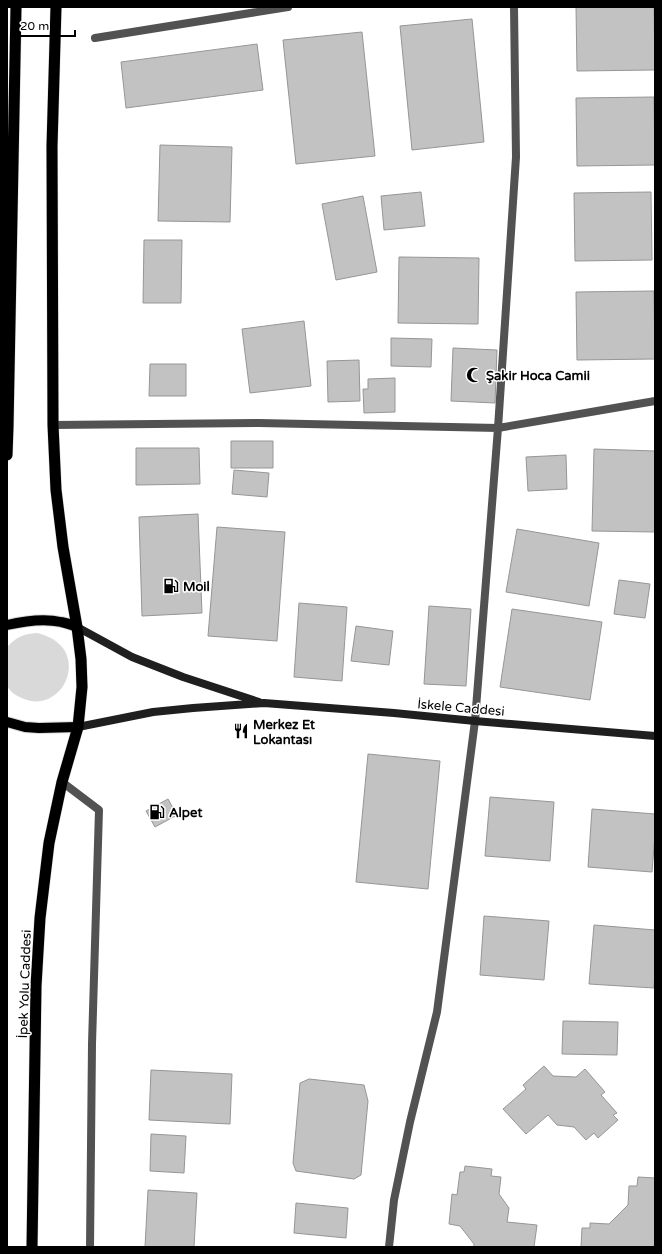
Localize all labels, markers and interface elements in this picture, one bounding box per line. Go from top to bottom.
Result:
scale bar [14,12,75,38]
text: 20 m [20,19,49,33]
mosque icon: Şakir Hoca Camii [465,366,483,384]
place label: Şakir Hoca Camii [486,368,590,384]
fuel station icon: Moil [162,577,180,595]
place label: Moil [183,579,210,595]
street label: İskele Caddesi [417,696,505,720]
place label: Merkez Et Lokantası [253,717,315,748]
restaurant icon: Merkez Et Lokantası [232,722,250,740]
fuel station icon: Alpet [148,803,166,821]
place label: Alpet [169,805,202,821]
street label: İpek Yolu Caddesi [15,929,35,1039]

